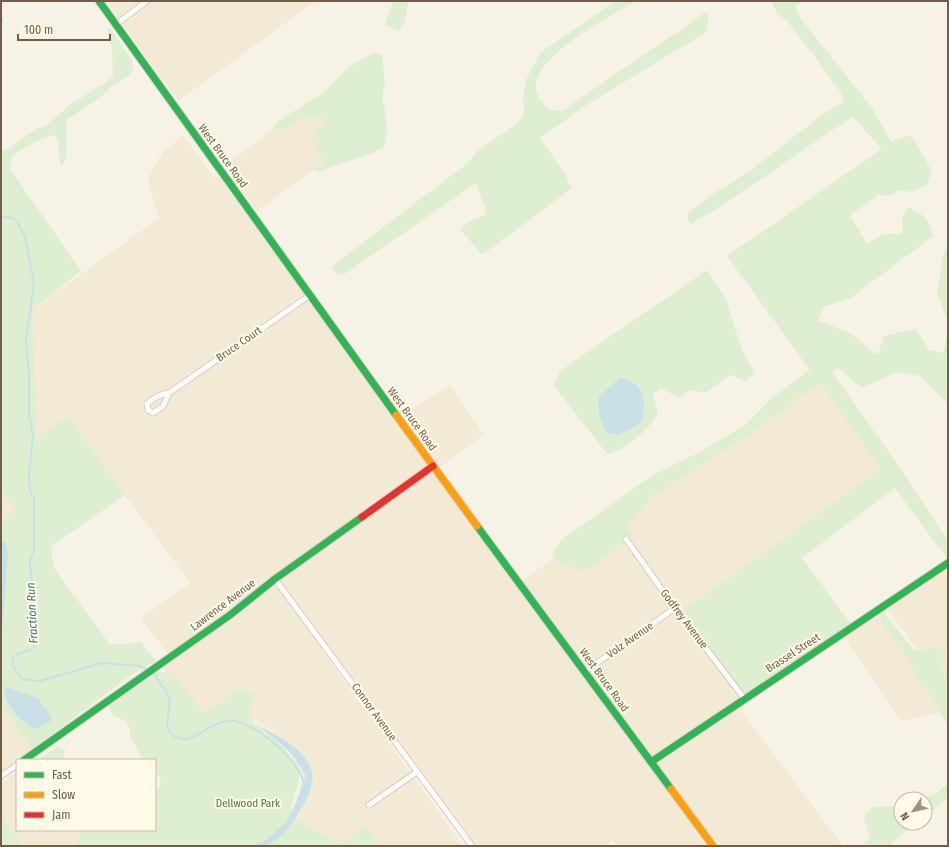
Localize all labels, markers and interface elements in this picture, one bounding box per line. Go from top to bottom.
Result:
scale bar [18,16,110,42]
text: 100 m [24,23,53,37]
street label: West Bruce Road [196,122,250,190]
street label: Bruce Court [214,323,265,364]
street label: West Bruce Road [385,385,439,453]
street label: Lawrence Avenue [188,576,258,634]
water label: Fraction Run [23,582,41,644]
street label: Godfrey Avenue [657,587,711,651]
street label: Volz Avenue [604,619,656,661]
street label: Brassel Street [763,630,823,675]
street label: West Bruce Road [577,646,631,714]
street label: Connor Avenue [349,681,399,743]
legend [16,759,156,831]
text: Fast [52,768,71,782]
text: Slow [52,788,75,802]
north arrow [893,791,933,831]
park label: Dellwood Park [216,797,281,810]
text: Jam [52,808,70,822]
text: N [898,810,912,823]

